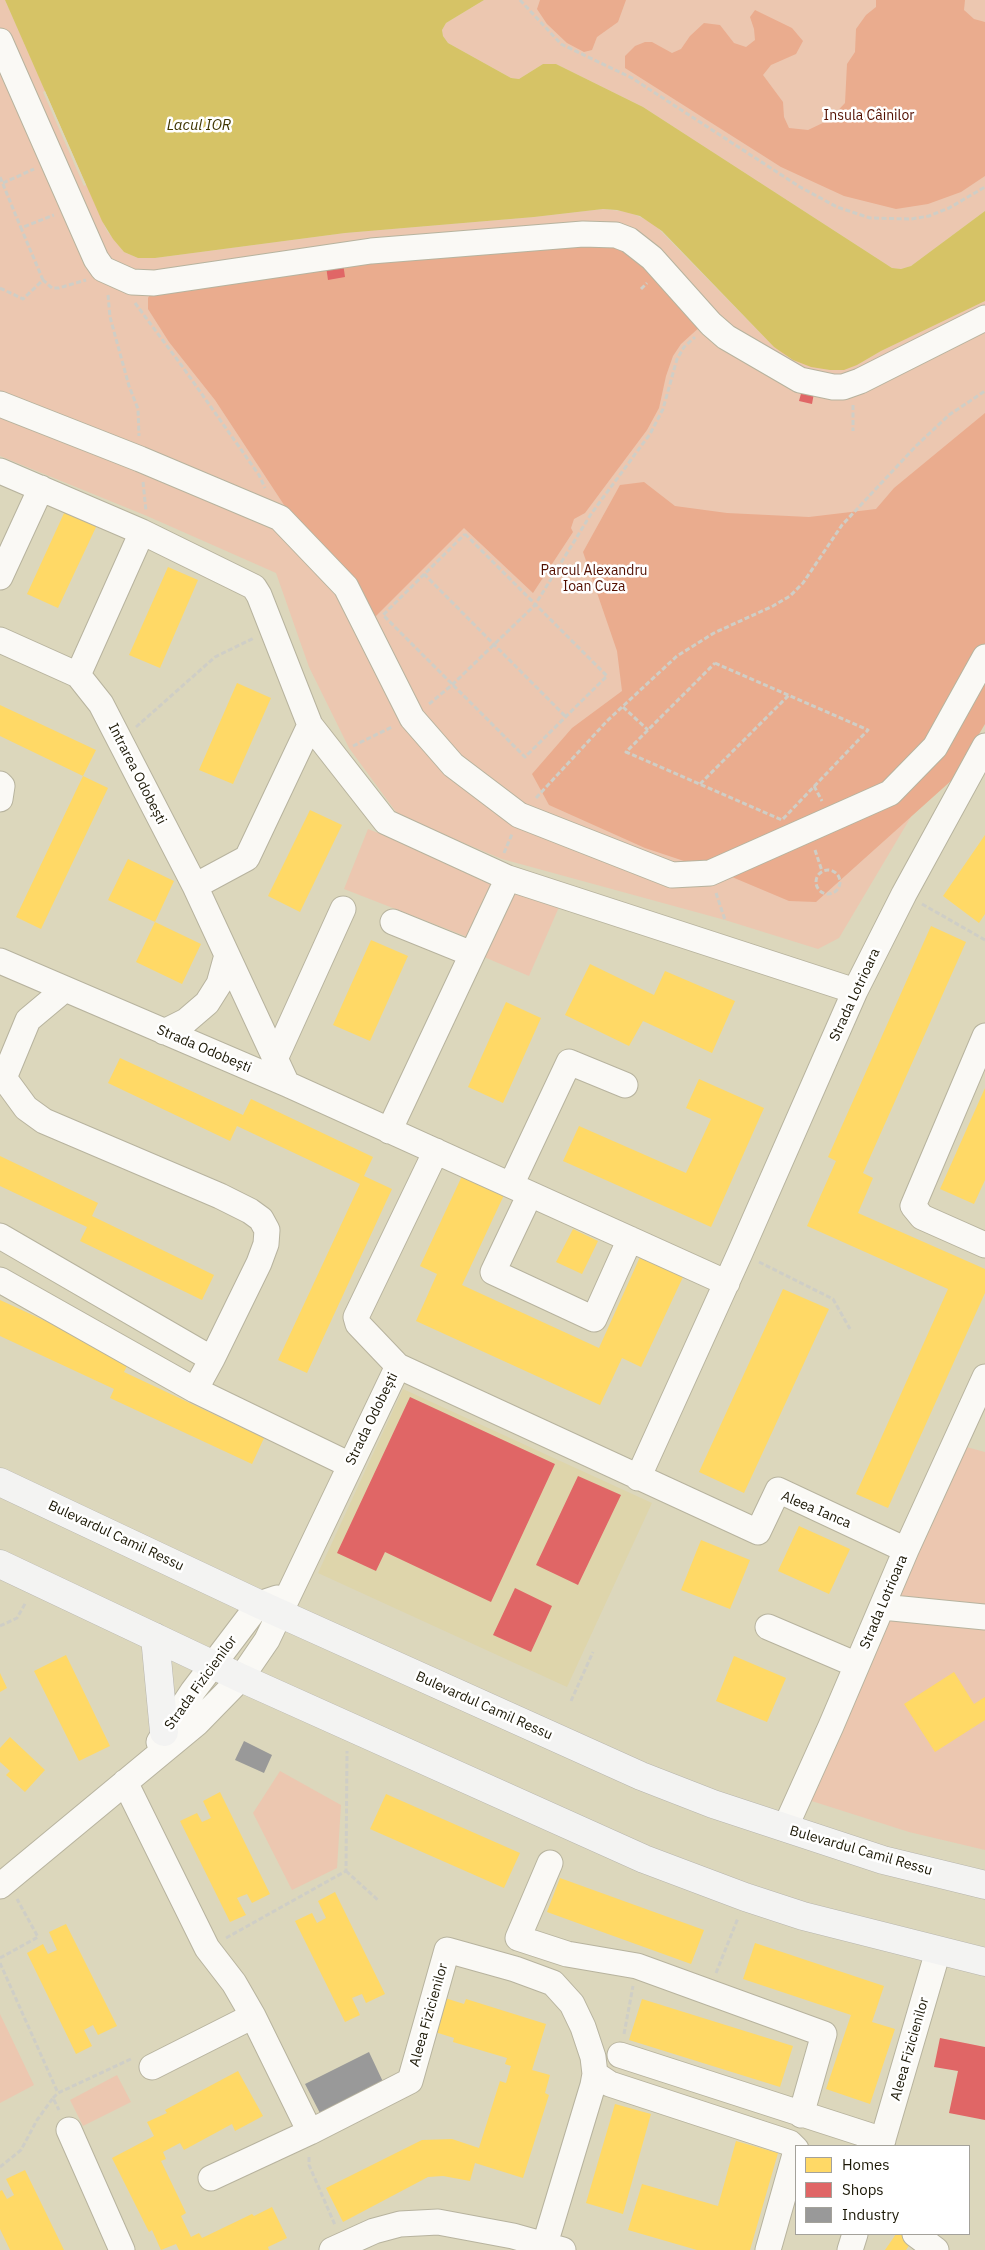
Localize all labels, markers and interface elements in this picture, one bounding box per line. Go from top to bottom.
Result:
park label: Insula Câinilor [824,108,914,124]
water label: Lacul IOR [167,117,231,135]
park label: Parcul Alexandru Ioan Cuza [540,563,648,596]
street label: Intrarea Odobești [104,721,170,827]
street label: Strada Lotrioara [826,946,884,1044]
street label: Strada Odobești [154,1021,254,1077]
street label: Strada Odobești [342,1370,402,1468]
street label: Aleea Ianca [778,1488,854,1532]
street label: Bulevardul Camil Ressu [45,1497,187,1575]
street label: Strada Lotrioara [857,1552,911,1652]
street label: Strada Fizicienilor [161,1633,241,1733]
street label: Bulevardul Camil Ressu [413,1668,555,1744]
street label: Bulevardul Camil Ressu [788,1823,934,1879]
street label: Aleea Fizicienilor [406,1961,452,2069]
street label: Aleea Fizicienilor [887,1995,933,2103]
legend [795,2145,970,2235]
text: Homes [842,2155,890,2174]
text: Shops [842,2180,884,2199]
text: Industry [842,2205,899,2224]

